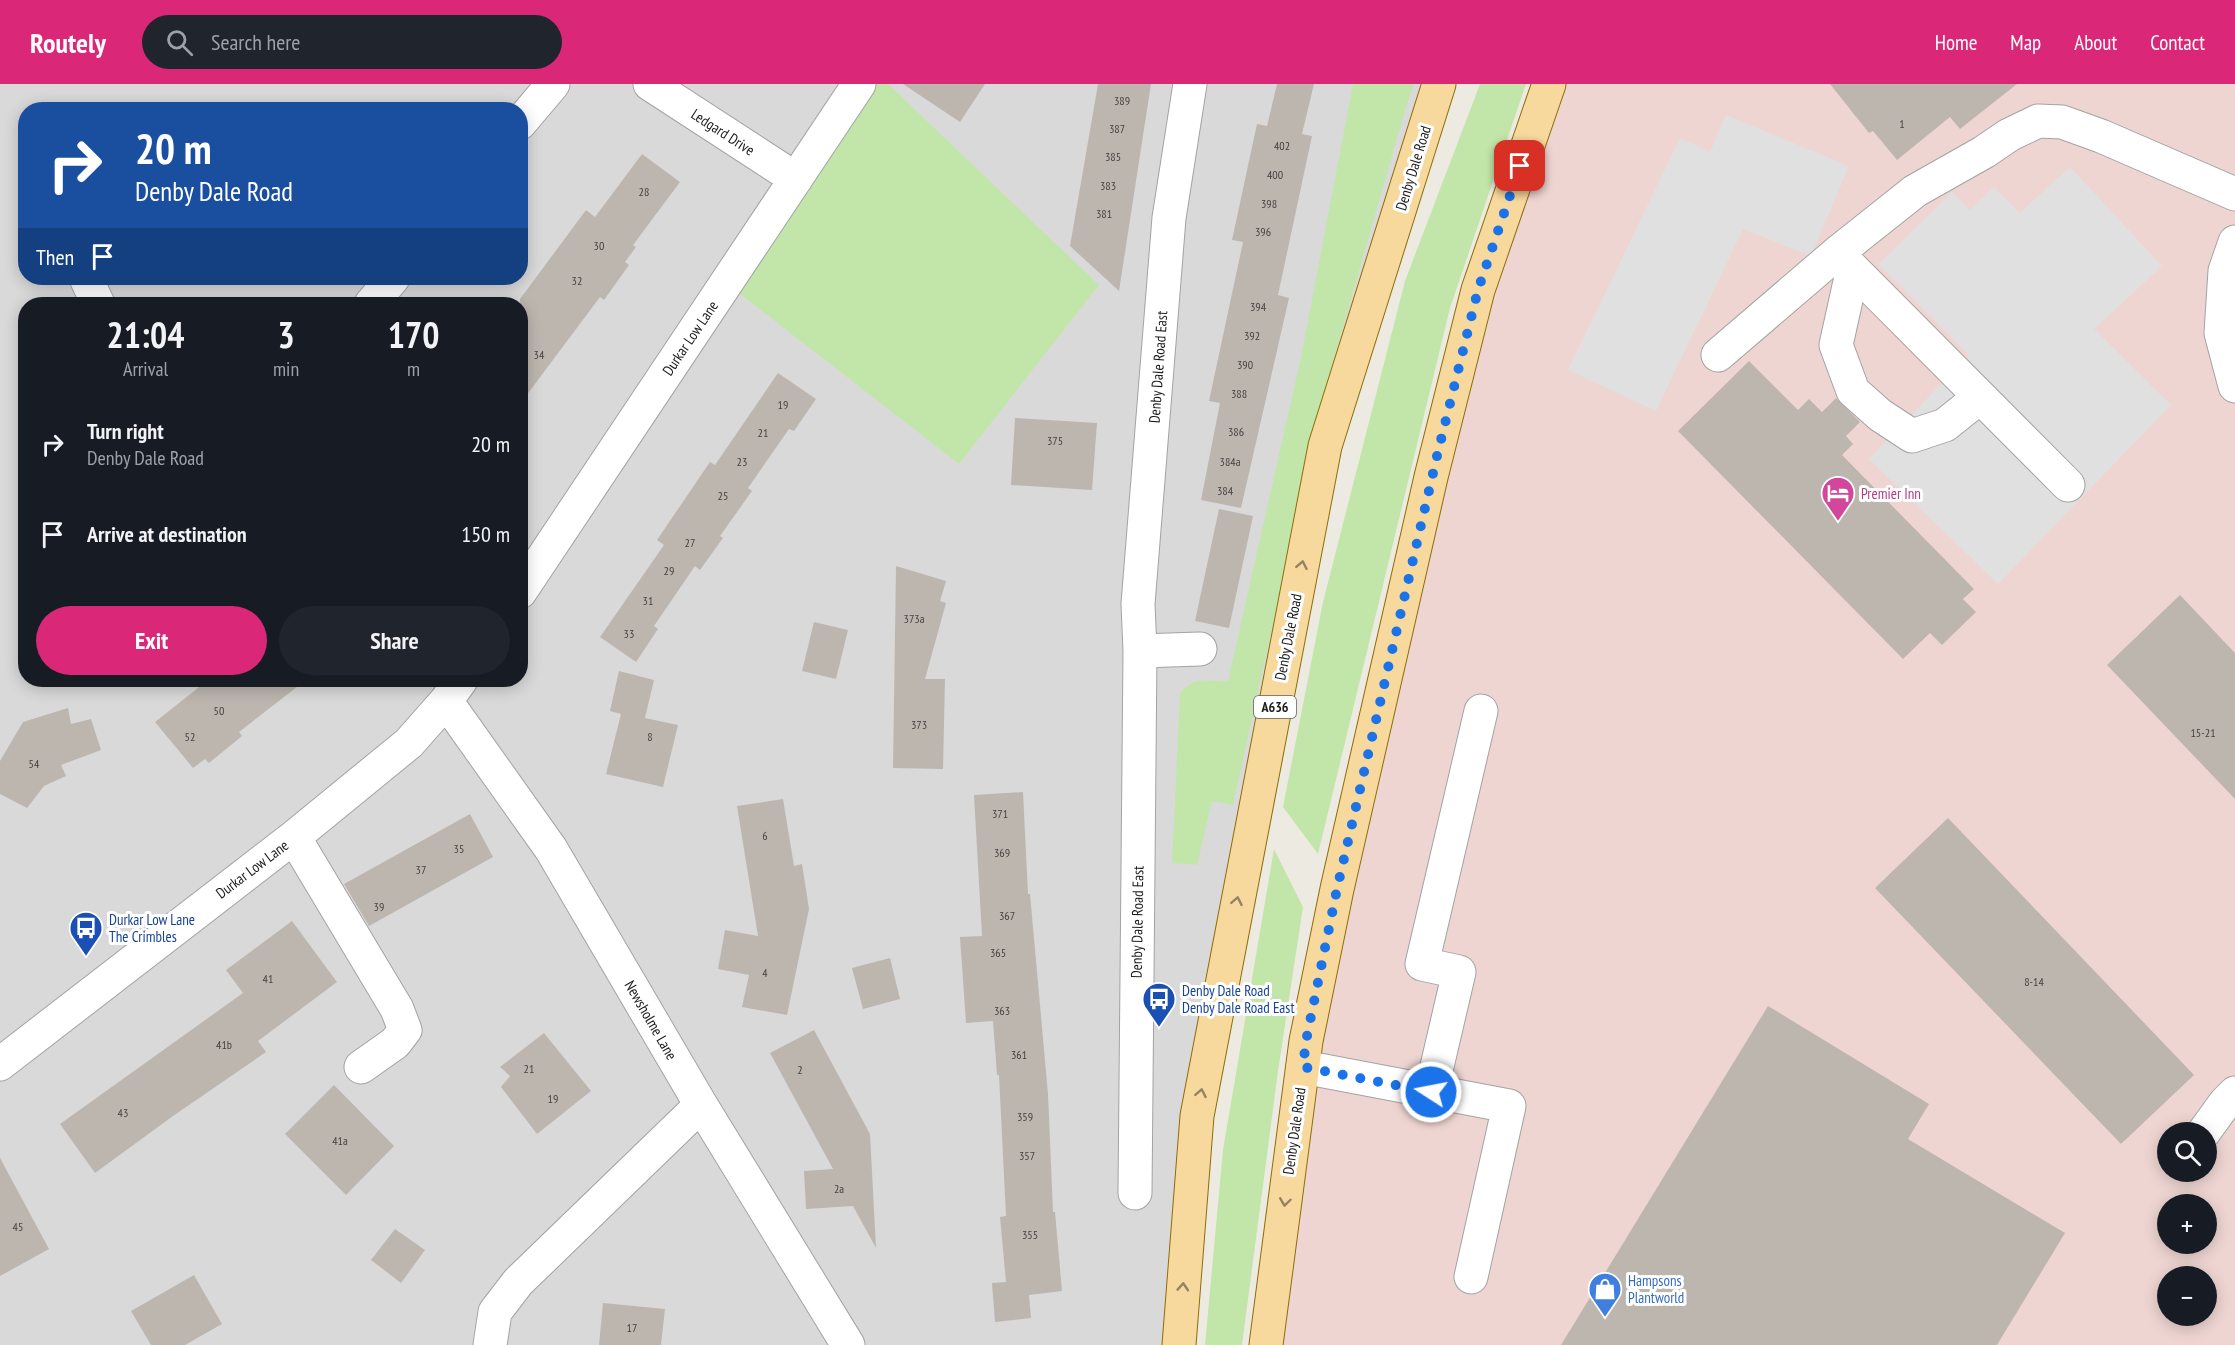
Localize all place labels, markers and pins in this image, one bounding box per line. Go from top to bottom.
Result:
pin [1494,140,1545,191]
hotel icon: Premier Inn [1820,475,1856,522]
place label: Premier Inn [1861,484,1921,503]
bus stop icon: Durkar Low Lane The Crimbles [68,910,104,957]
place label: Durkar Low Lane The Crimbles [109,910,195,946]
bus stop icon: Denby Dale Road Denby Dale Road East [1141,981,1177,1028]
place label: Denby Dale Road Denby Dale Road East [1182,981,1295,1017]
shop icon: Hampsons Plantworld [1587,1271,1623,1318]
place label: Hampsons Plantworld [1628,1271,1684,1307]

